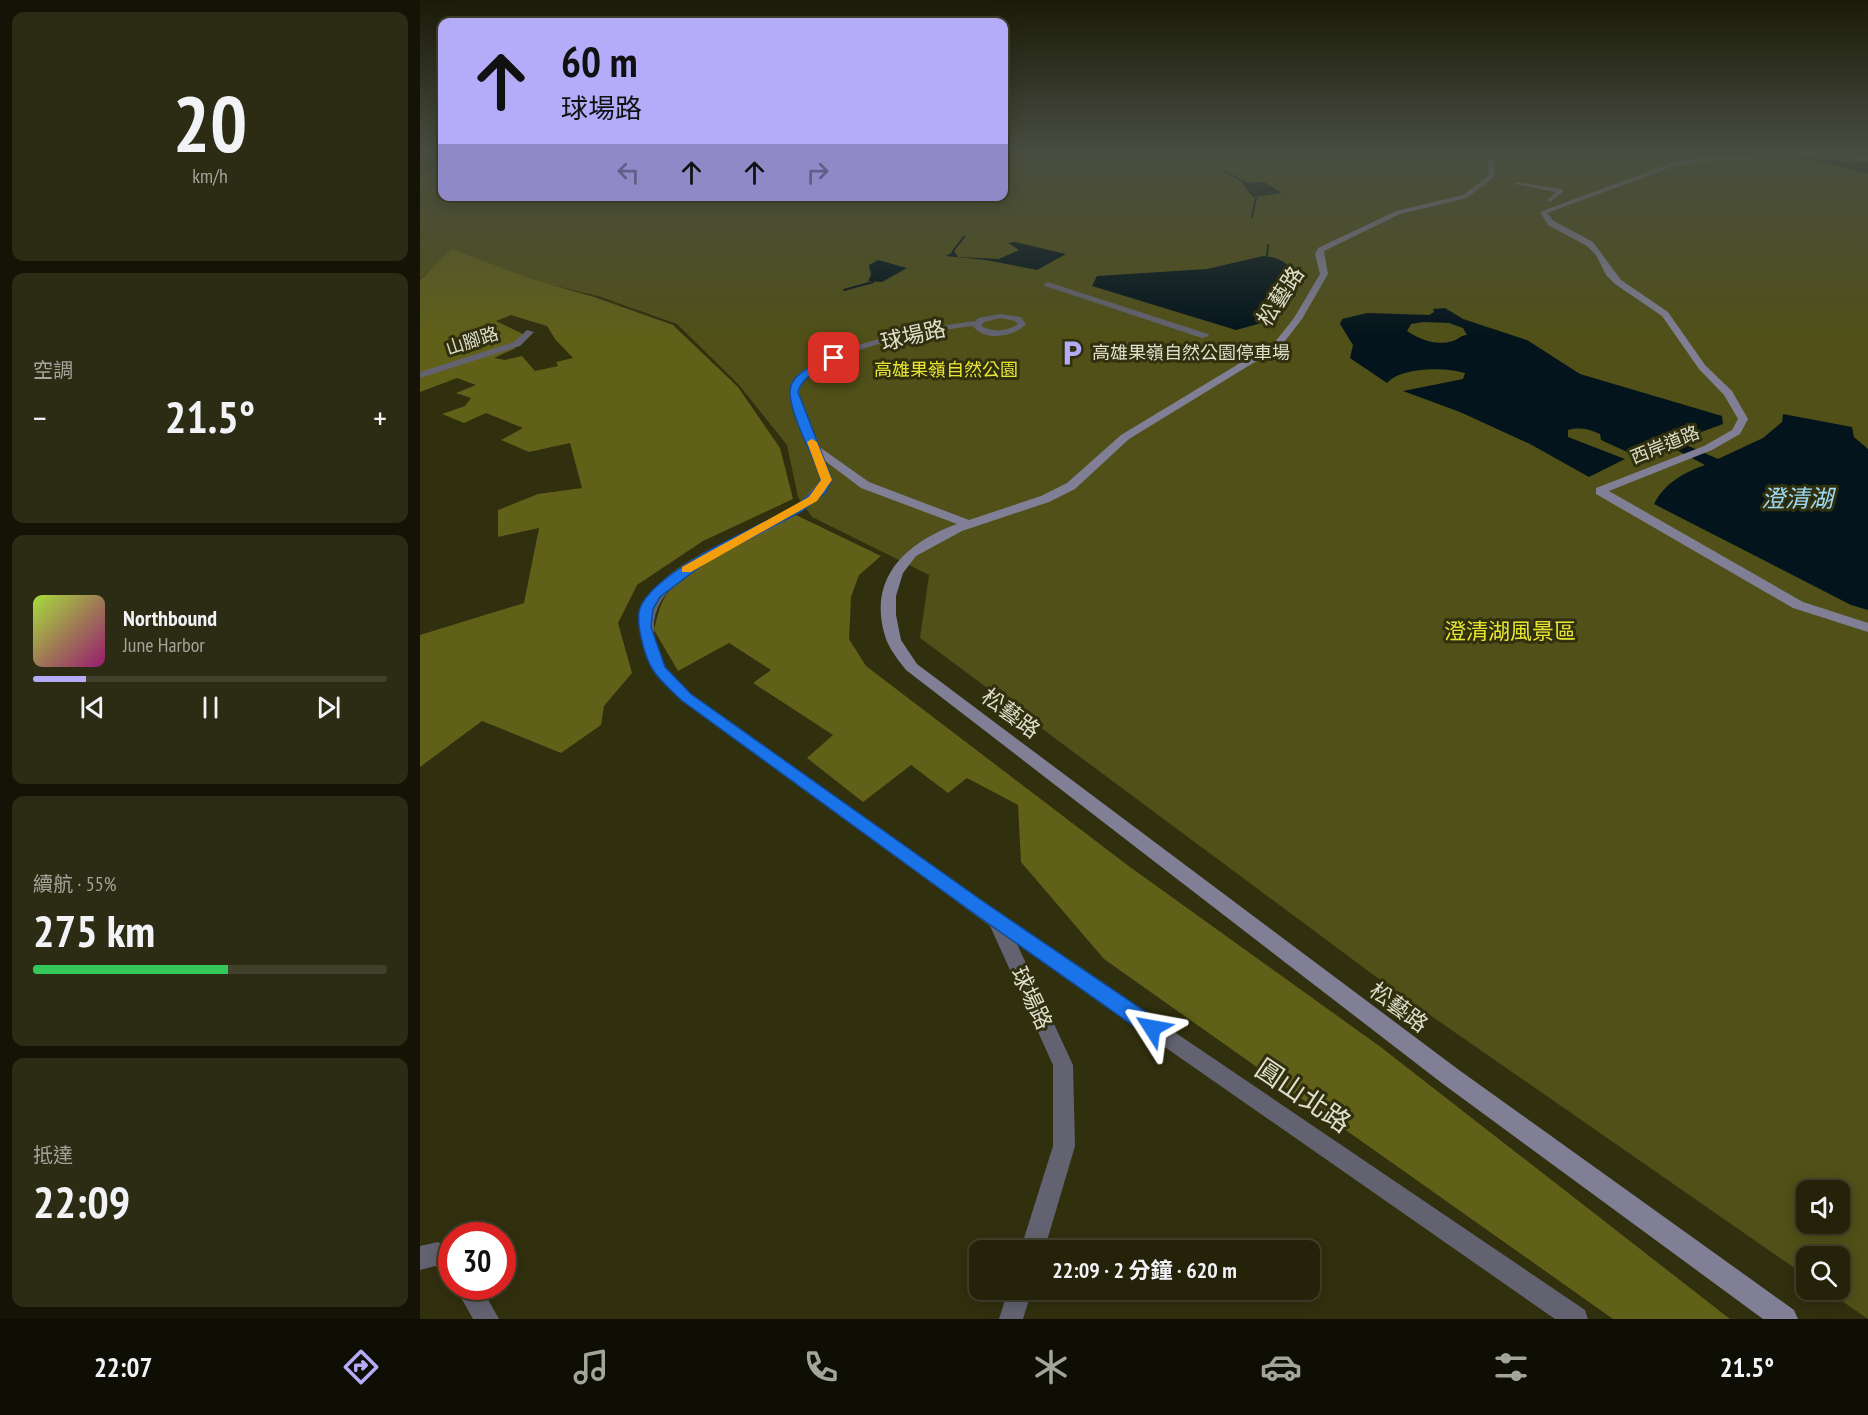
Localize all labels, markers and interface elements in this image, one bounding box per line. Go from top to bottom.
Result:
text: 60 m [561,34,638,89]
icon: ahead [462,42,540,120]
text: 20 [173,73,247,174]
text: 球場路 [561,91,642,125]
icon: left [612,156,645,189]
icon: ahead [675,156,708,189]
icon: ahead [738,156,771,189]
icon: right [801,156,834,189]
text: km/h [192,163,228,189]
street label: 松藝路 [1250,261,1310,331]
street label: 球場路 [878,314,948,356]
street label: 山腳路 [443,321,501,360]
pin [808,332,859,383]
parking icon: 高雄果嶺自然公園停車場 [1057,338,1087,368]
icon: arrive [817,341,850,374]
place label: 高雄果嶺自然公園停車場 [1092,341,1290,364]
text: 空調 [33,357,73,383]
park label: 高雄果嶺自然公園 [874,358,1018,381]
text: 21.5° [165,387,255,445]
text: − [33,396,47,439]
text: + [373,396,387,439]
street label: 西岸道路 [1627,420,1702,469]
water label: 澄清湖 [1761,483,1837,514]
text: Northbound [123,604,217,632]
park label: 澄清湖風景區 [1444,617,1576,645]
text: June Harbor [123,632,205,658]
street label: 松藝路 [976,682,1046,744]
icon: previous [76,691,109,724]
icon: pause [194,691,227,724]
icon: next [312,691,345,724]
text: 續航 · 55% [33,871,116,897]
text: 275 km [33,901,155,959]
street label: 球場路 [1005,962,1059,1034]
street label: 松藝路 [1364,976,1434,1038]
position arrow [1120,996,1184,1060]
street label: 圓山北路 [1249,1051,1358,1139]
text: 抵達 [33,1142,73,1168]
text: 22:09 [33,1172,130,1230]
map controls [1796,1180,1850,1300]
button: sound [1796,1180,1850,1234]
speed limit sign: 30 [438,1222,516,1300]
button: search [1796,1246,1850,1300]
text: 22:09 · 2 分鐘 · 620 m [1052,1256,1237,1284]
icon: directions [340,1346,382,1388]
icon: music [570,1346,612,1388]
icon: phone [800,1346,842,1388]
icon: climate [1030,1346,1072,1388]
icon: car [1260,1346,1302,1388]
icon: filters [1490,1346,1532,1388]
text: 22:07 [94,1350,152,1384]
text: 21.5° [1720,1350,1774,1384]

